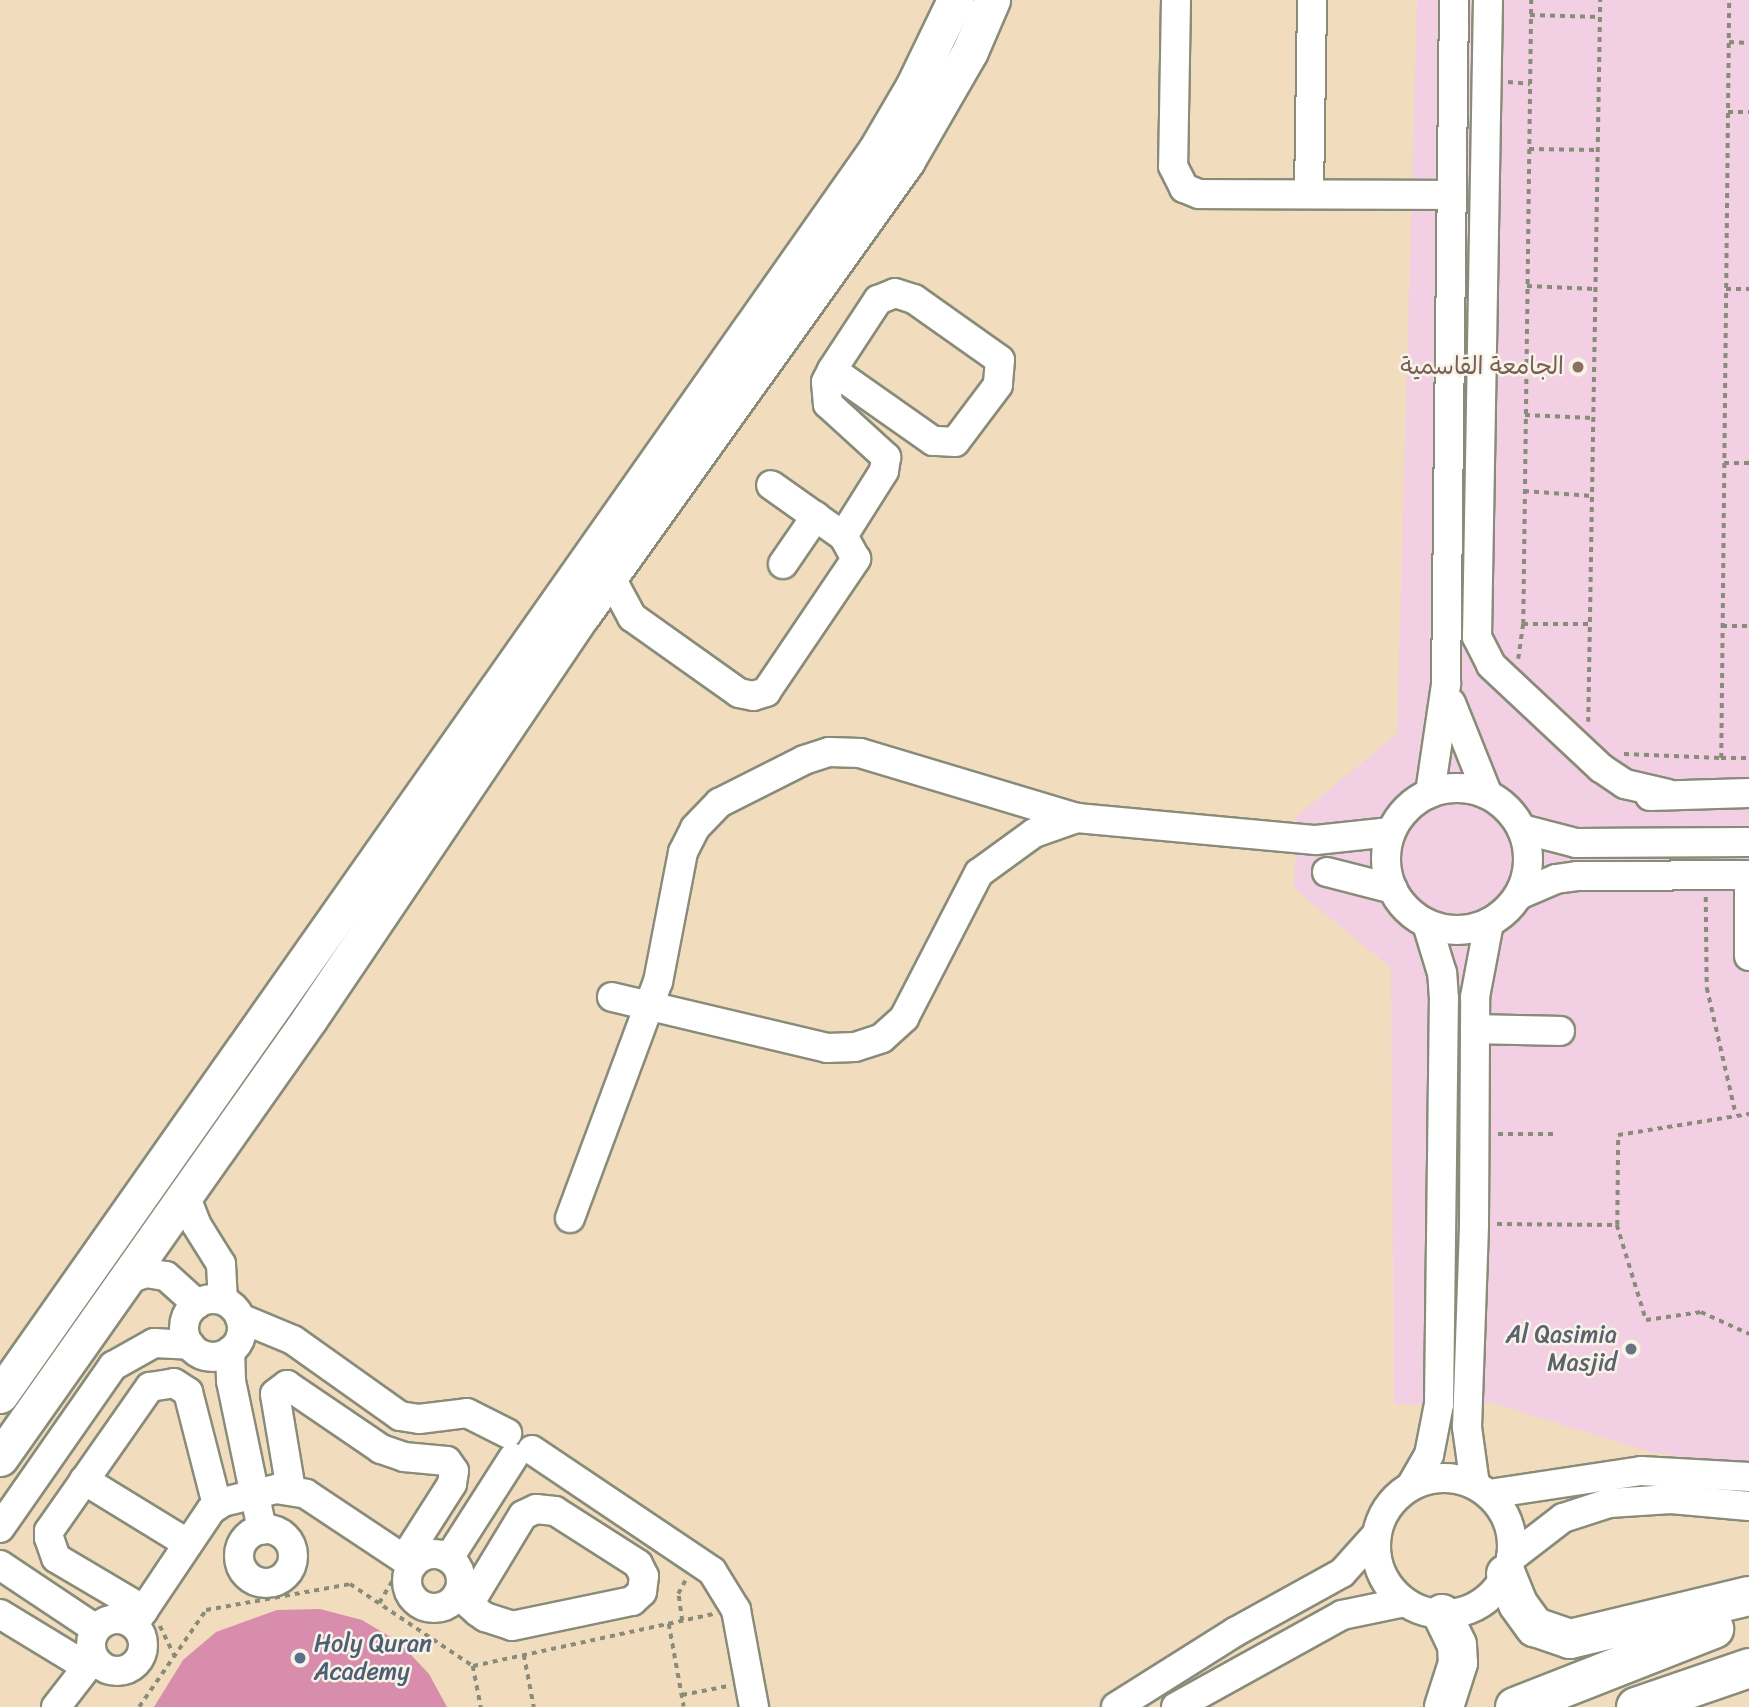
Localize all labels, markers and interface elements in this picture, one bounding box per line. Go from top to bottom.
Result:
place label: الجامعة القاسمية [1400,353,1564,381]
marker: الجامعة القاسمية [1570,359,1586,375]
place label: Al Qasimia Masjid [1506,1321,1617,1377]
marker: Al Qasimia Masjid [1623,1341,1639,1357]
place label: Holy Quran Academy [314,1630,432,1686]
marker: Holy Quran Academy [292,1650,308,1666]

